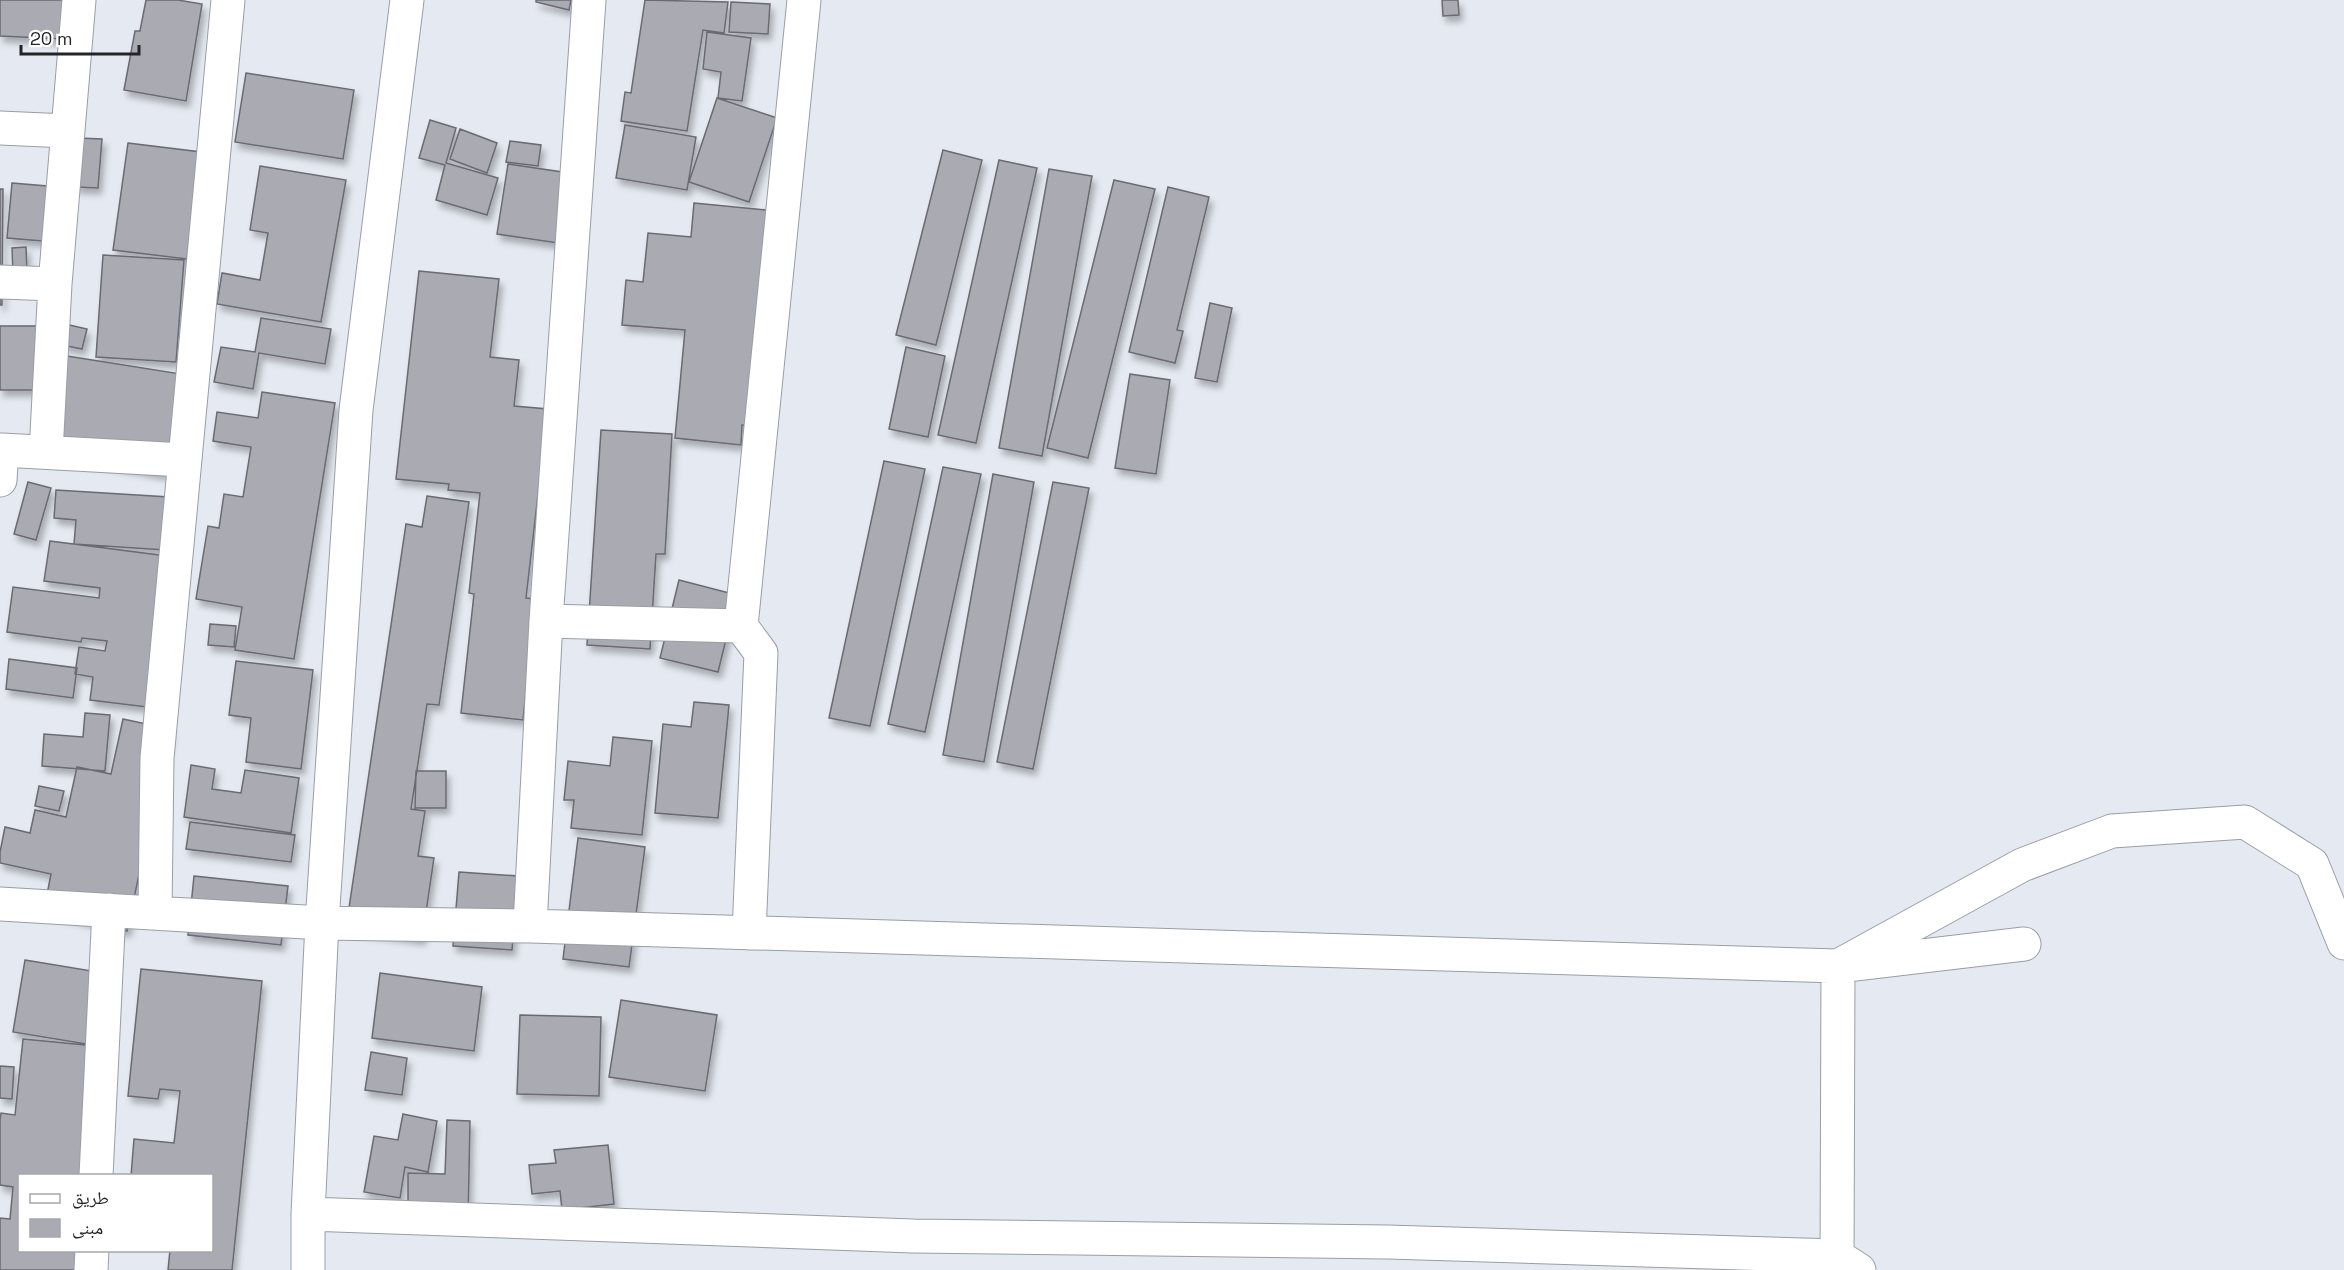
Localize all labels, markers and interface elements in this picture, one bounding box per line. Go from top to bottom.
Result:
scale bar [21,18,140,56]
text: 20 m [30,27,73,50]
legend [18,1174,213,1252]
text: طريق [72,1186,109,1209]
text: مبنى [72,1216,103,1239]

